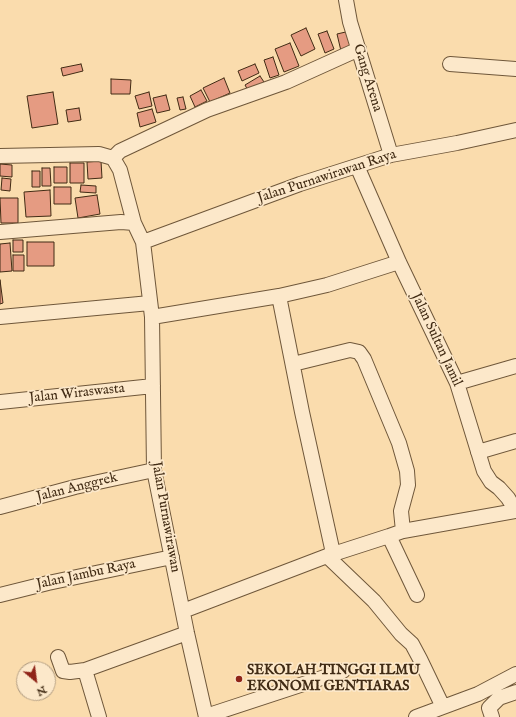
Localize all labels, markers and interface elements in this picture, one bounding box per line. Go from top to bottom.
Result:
street label: Gang Arena [349,42,385,114]
street label: Jalan Purnawirawan Raya [256,147,398,207]
street label: Jalan Sultan Jamil [407,291,465,389]
street label: Jalan Wiraswasta [28,381,126,407]
street label: Jalan Purnawirawan [147,460,183,574]
street label: Jalan Anggrek [35,470,119,506]
street label: Jalan Jambu Raya [35,556,137,594]
north arrow [16,661,56,701]
place label: SEKOLAH TINGGI ILMU EKONOMI GENTIARAS [247,663,420,696]
marker: SEKOLAH TINGGI ILMU EKONOMI GENTIARAS [234,674,244,684]
text: N [34,682,49,699]

